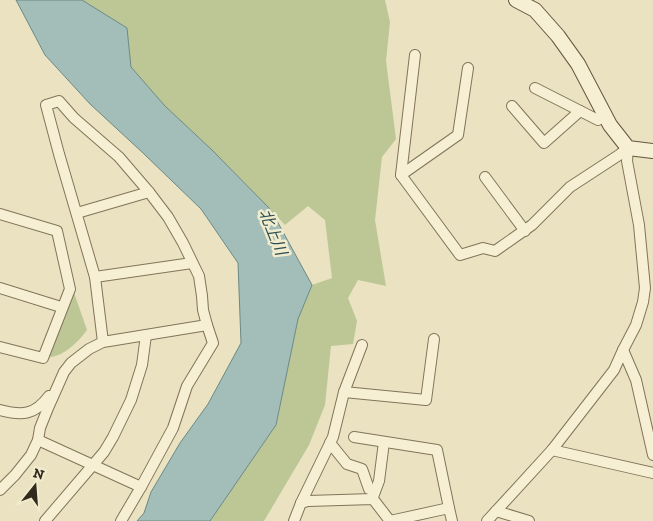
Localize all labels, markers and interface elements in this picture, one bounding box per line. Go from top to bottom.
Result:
water label: 北上川 [255,206,292,260]
north arrow [10,461,60,511]
text: N [31,464,47,484]

